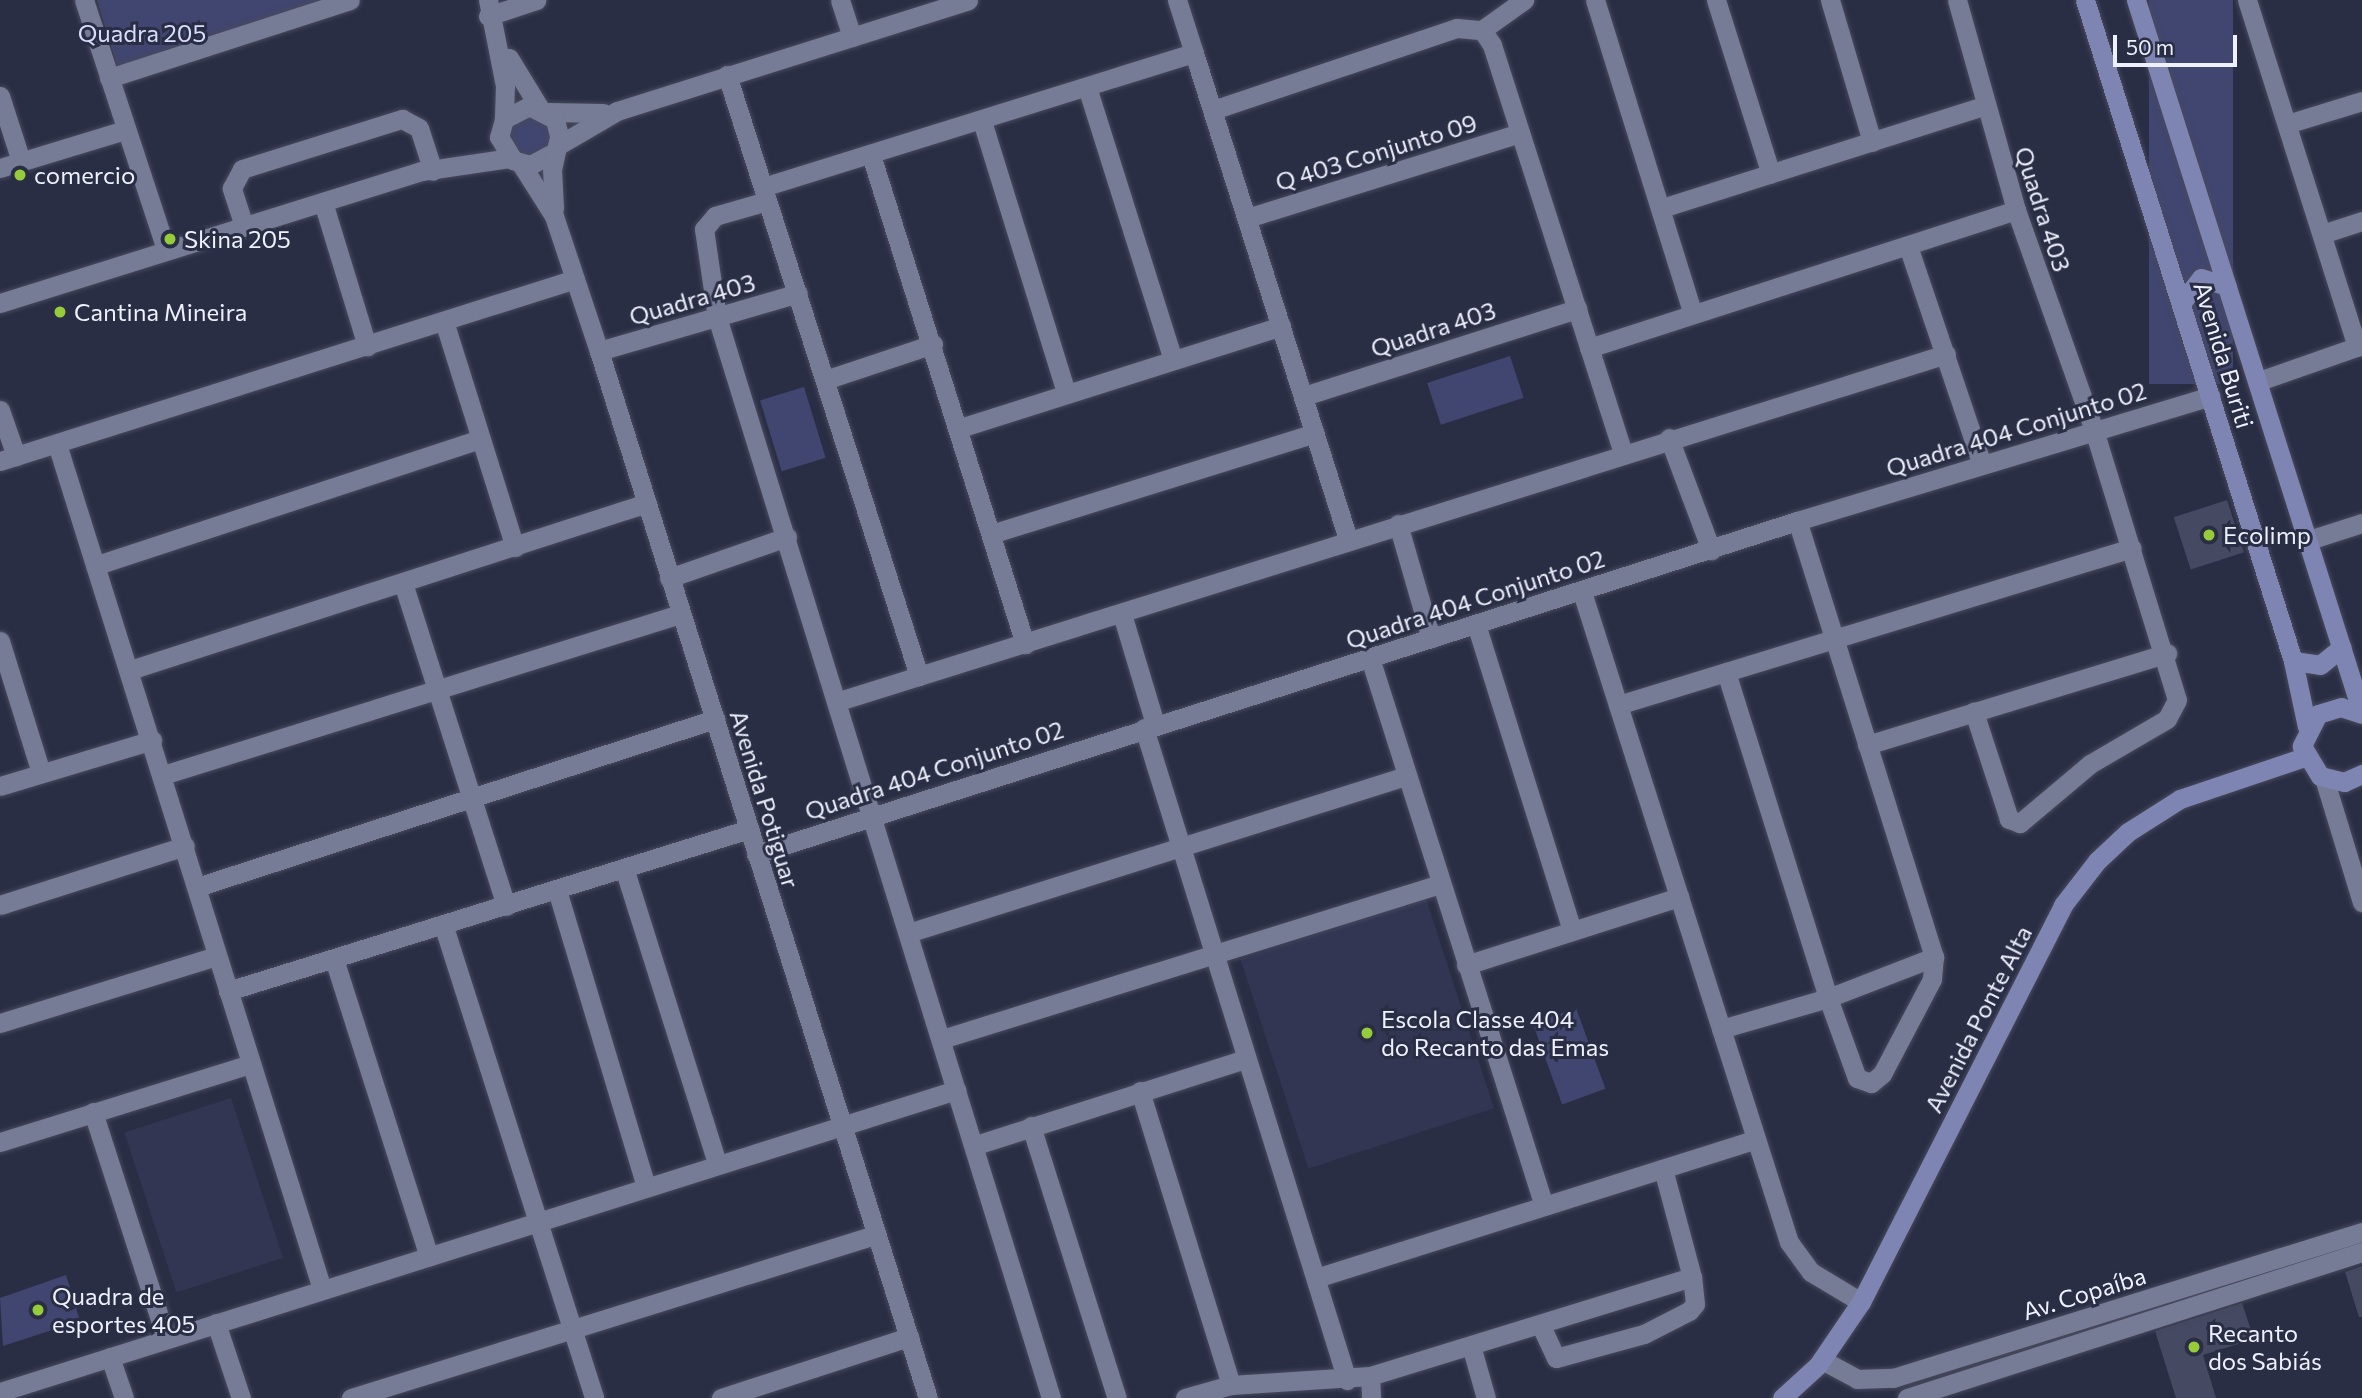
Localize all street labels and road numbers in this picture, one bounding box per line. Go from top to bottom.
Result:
street label: Q 403 Conjunto 09 [1272,108,1480,196]
street label: Quadra 403 [2009,143,2077,275]
street label: Quadra 403 [626,267,758,331]
street label: Avenida Buriti [2188,278,2260,432]
street label: Quadra 403 [1367,295,1499,363]
street label: Quadra 404 Conjunto 02 [1883,376,2149,482]
street label: Quadra 404 Conjunto 02 [1342,544,1608,654]
street label: Avenida Potiguar [724,707,806,891]
street label: Quadra 404 Conjunto 02 [801,715,1067,825]
street label: Avenida Ponte Alta [1918,921,2038,1117]
street label: Av. Copaíba [2019,1261,2149,1325]

